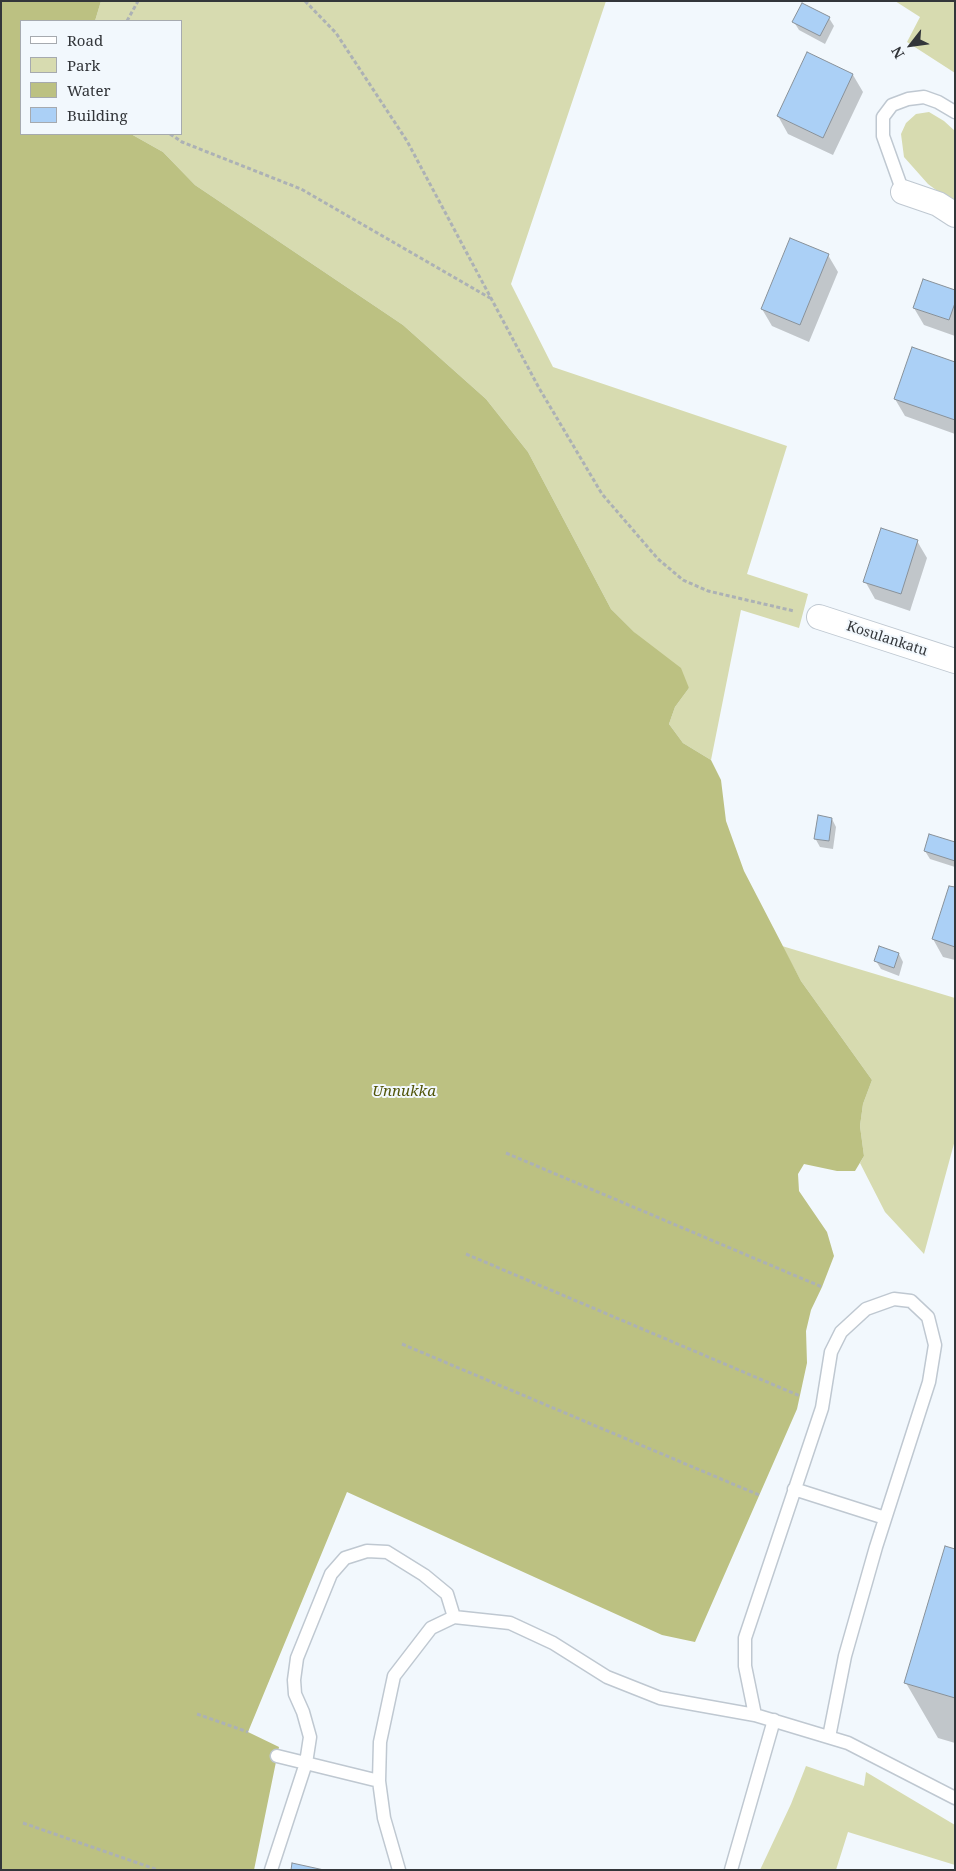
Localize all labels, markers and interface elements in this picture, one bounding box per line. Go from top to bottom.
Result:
legend [20,20,182,135]
north arrow [886,20,936,70]
text: Road [67,30,103,50]
text: N [887,43,909,62]
text: Park [67,55,100,75]
text: Water [67,80,110,100]
text: Building [67,105,128,125]
street label: Kosulankatu [844,618,930,660]
water label: Unnukka [372,1083,436,1101]

